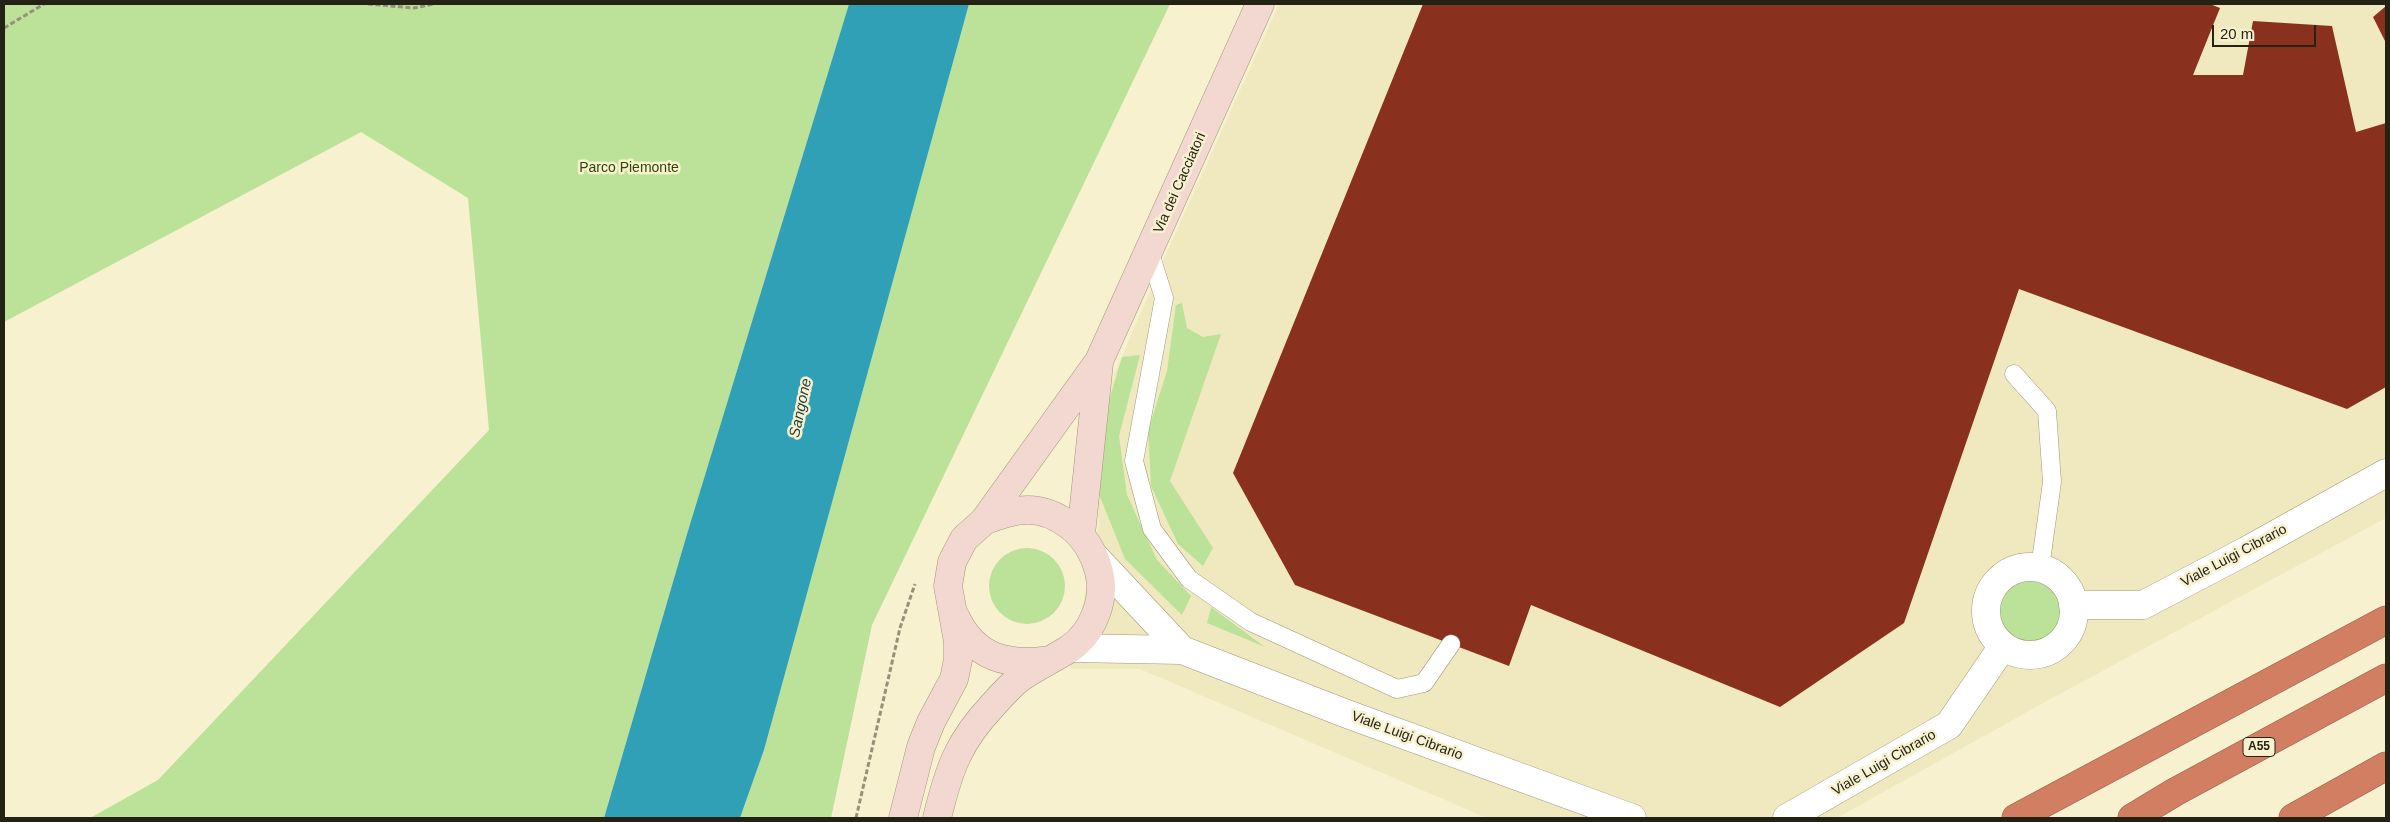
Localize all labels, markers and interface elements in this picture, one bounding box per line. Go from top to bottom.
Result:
scale bar [2215,15,2319,47]
text: 20 m [2220,25,2253,42]
street label: Via dei Cacciatori [1150,130,1210,236]
park label: Parco Piemonte [579,160,679,176]
water label: Sangone [786,377,816,439]
street label: Viale Luigi Cibrario [2178,521,2290,591]
street label: Viale Luigi Cibrario [1349,708,1465,764]
street label: Viale Luigi Cibrario [1829,726,1939,800]
road number: A55 [2243,738,2275,756]

